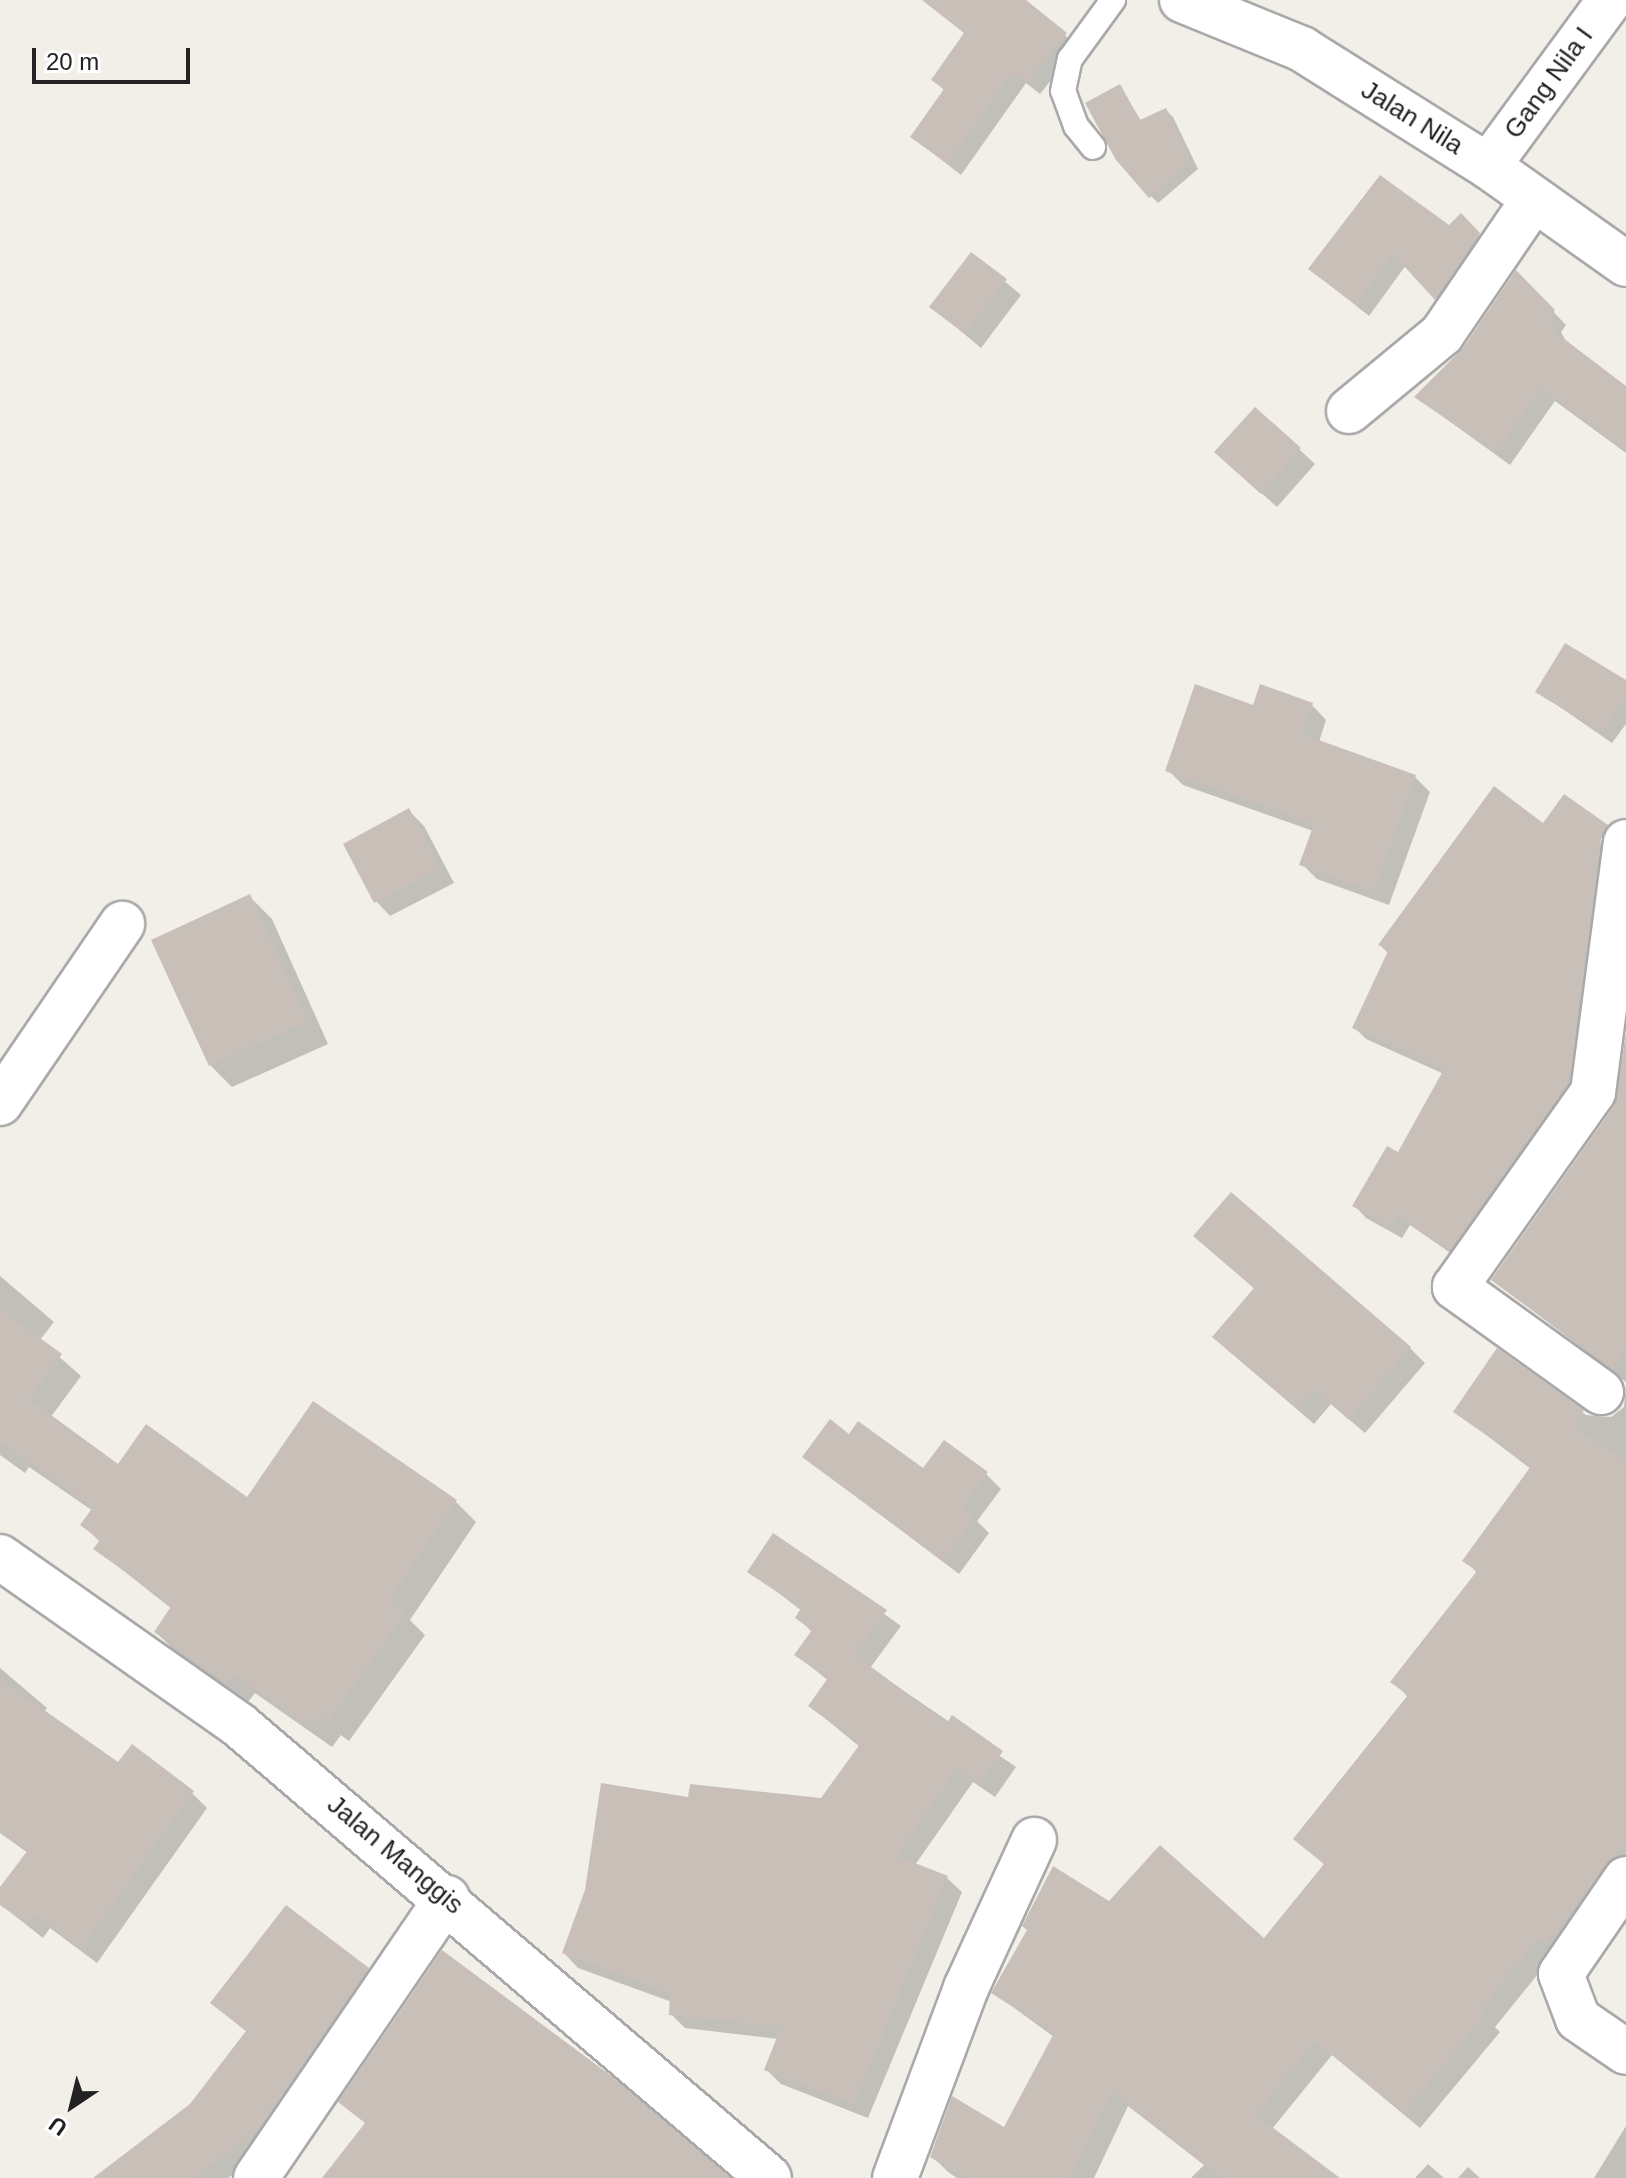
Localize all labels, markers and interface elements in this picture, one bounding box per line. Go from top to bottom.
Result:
street label: Gang Nila I [1498,21,1600,145]
scale bar [36,32,194,82]
text: 20 m [46,48,99,75]
street label: Jalan Nila [1355,75,1469,161]
street label: Jalan Manggis [321,1789,469,1921]
north arrow [32,2066,112,2146]
text: U [44,2111,72,2141]

